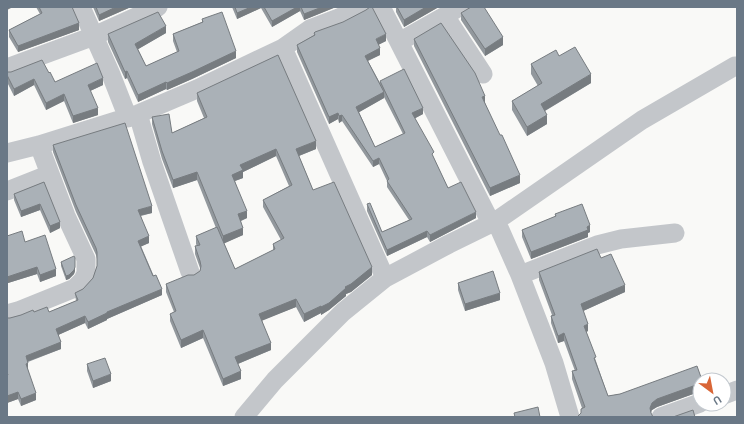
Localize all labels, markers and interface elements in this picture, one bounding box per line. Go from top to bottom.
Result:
north arrow [692,372,732,412]
text: U [711,393,724,408]

